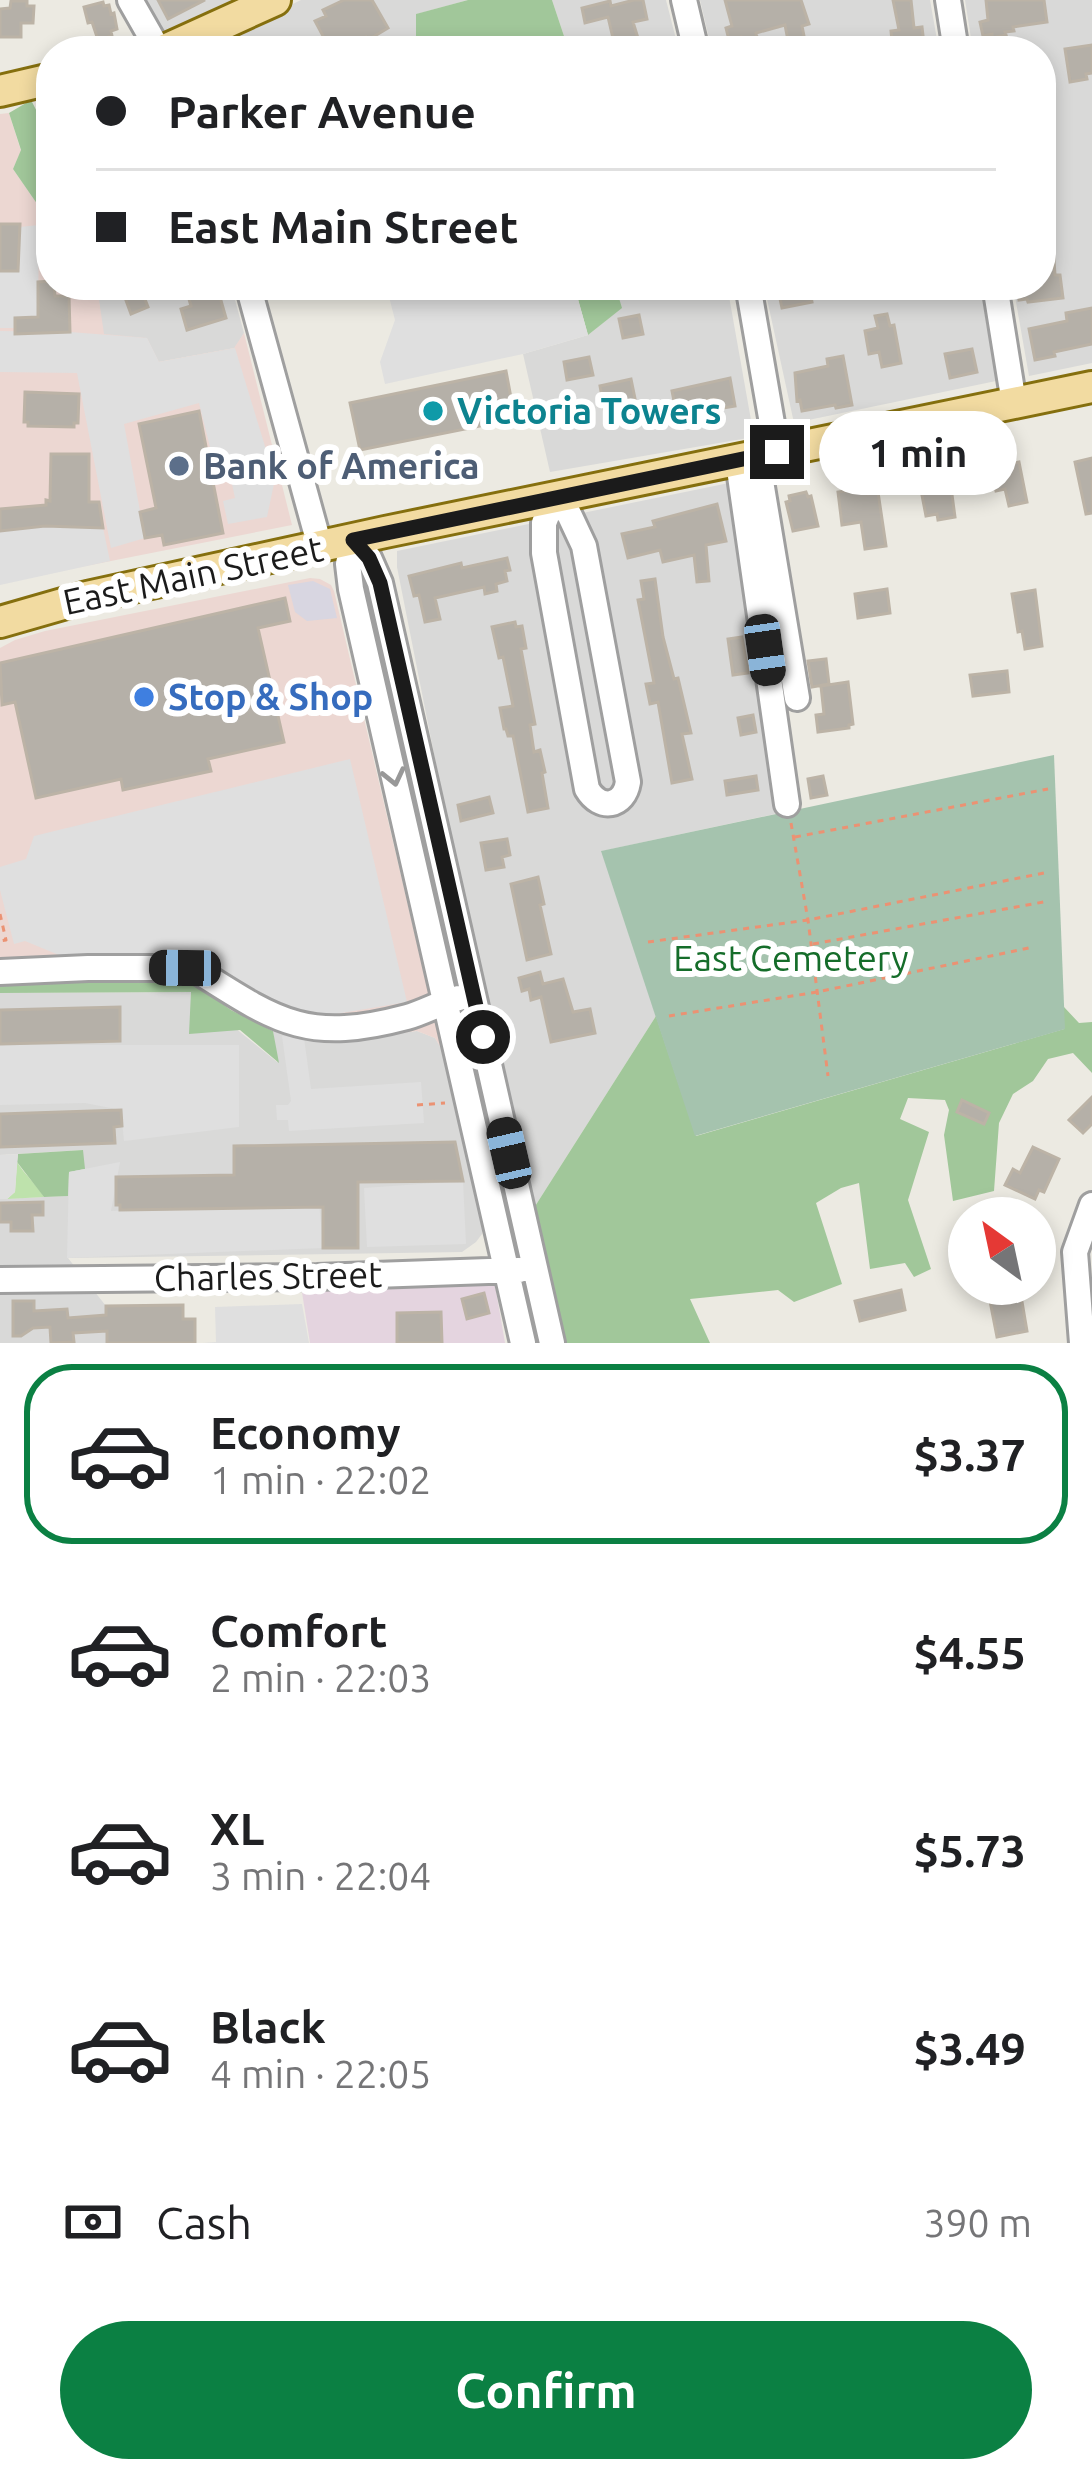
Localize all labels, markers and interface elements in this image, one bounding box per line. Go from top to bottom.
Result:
text: Parker Avenue [168,86,476,137]
text: East Main Street [168,201,518,252]
place label: Victoria Towers [457,390,721,431]
marker: Victoria Towers [420,398,446,424]
callout: 1 min [819,410,1017,494]
route end [750,425,804,479]
text: 1 min [869,431,967,474]
place label: Bank of America [203,445,480,486]
marker: Bank of America [166,453,192,479]
street label: East Main Street [59,527,327,622]
car [742,612,788,688]
place label: Stop & Shop [168,676,373,717]
marker: Stop & Shop [131,684,157,710]
one-way arrow [380,766,405,786]
park label: East Cemetery [673,937,909,978]
car [149,949,221,987]
route start [456,1010,510,1064]
car [483,1114,535,1192]
north arrow [948,1197,1056,1305]
map controls [948,1197,1056,1305]
street label: Charles Street [153,1253,383,1298]
icon: car [66,1400,174,1508]
text: Economy [210,1407,401,1458]
text: $3.37 [913,1429,1026,1480]
text: 1 min · 22:02 [210,1458,431,1501]
icon: car [66,1598,174,1706]
text: Comfort [210,1605,387,1656]
text: $4.55 [913,1627,1026,1678]
text: 2 min · 22:03 [210,1656,431,1699]
icon: car [66,1796,174,1904]
text: XL [210,1803,264,1854]
text: $5.73 [913,1825,1026,1876]
text: 3 min · 22:04 [210,1854,431,1897]
icon: car [66,1994,174,2102]
text: Black [210,2001,326,2052]
text: $3.49 [913,2023,1026,2074]
text: 4 min · 22:05 [210,2052,431,2095]
icon: cash [60,2189,126,2255]
text: Cash [156,2197,252,2248]
text: 390 m [923,2201,1032,2244]
button: Confirm [60,2321,1032,2459]

